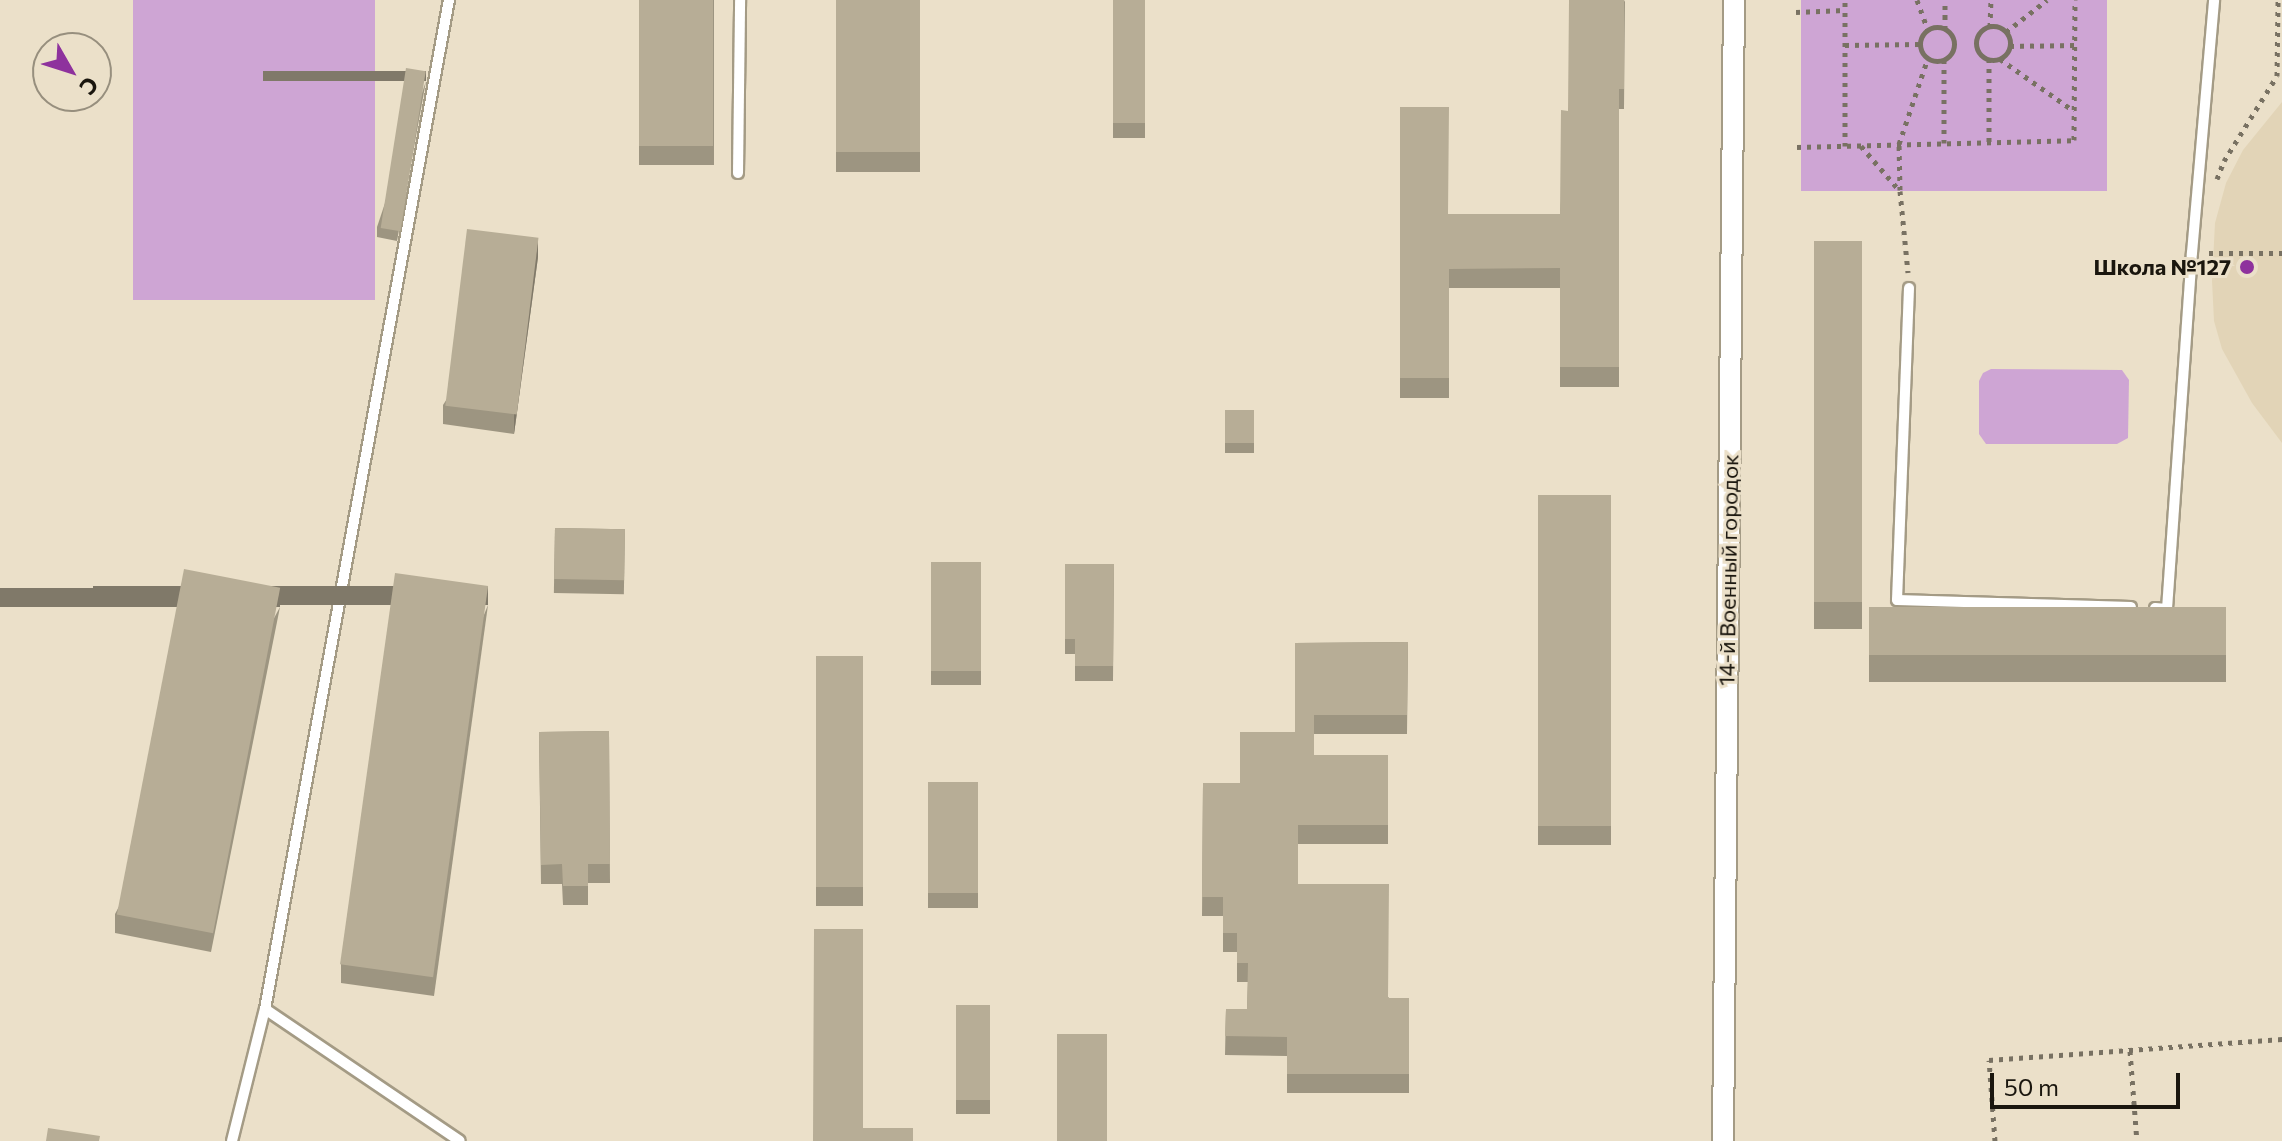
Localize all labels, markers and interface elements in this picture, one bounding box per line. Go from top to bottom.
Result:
north arrow [32,32,112,112]
text: С [74,72,105,100]
place label: Школа №127 [2093,254,2231,280]
marker: Школа №127 [2238,258,2256,276]
street label: 14-й Военный городок [1713,454,1743,686]
scale bar [1994,1057,2184,1107]
text: 50 m [2004,1072,2059,1101]

